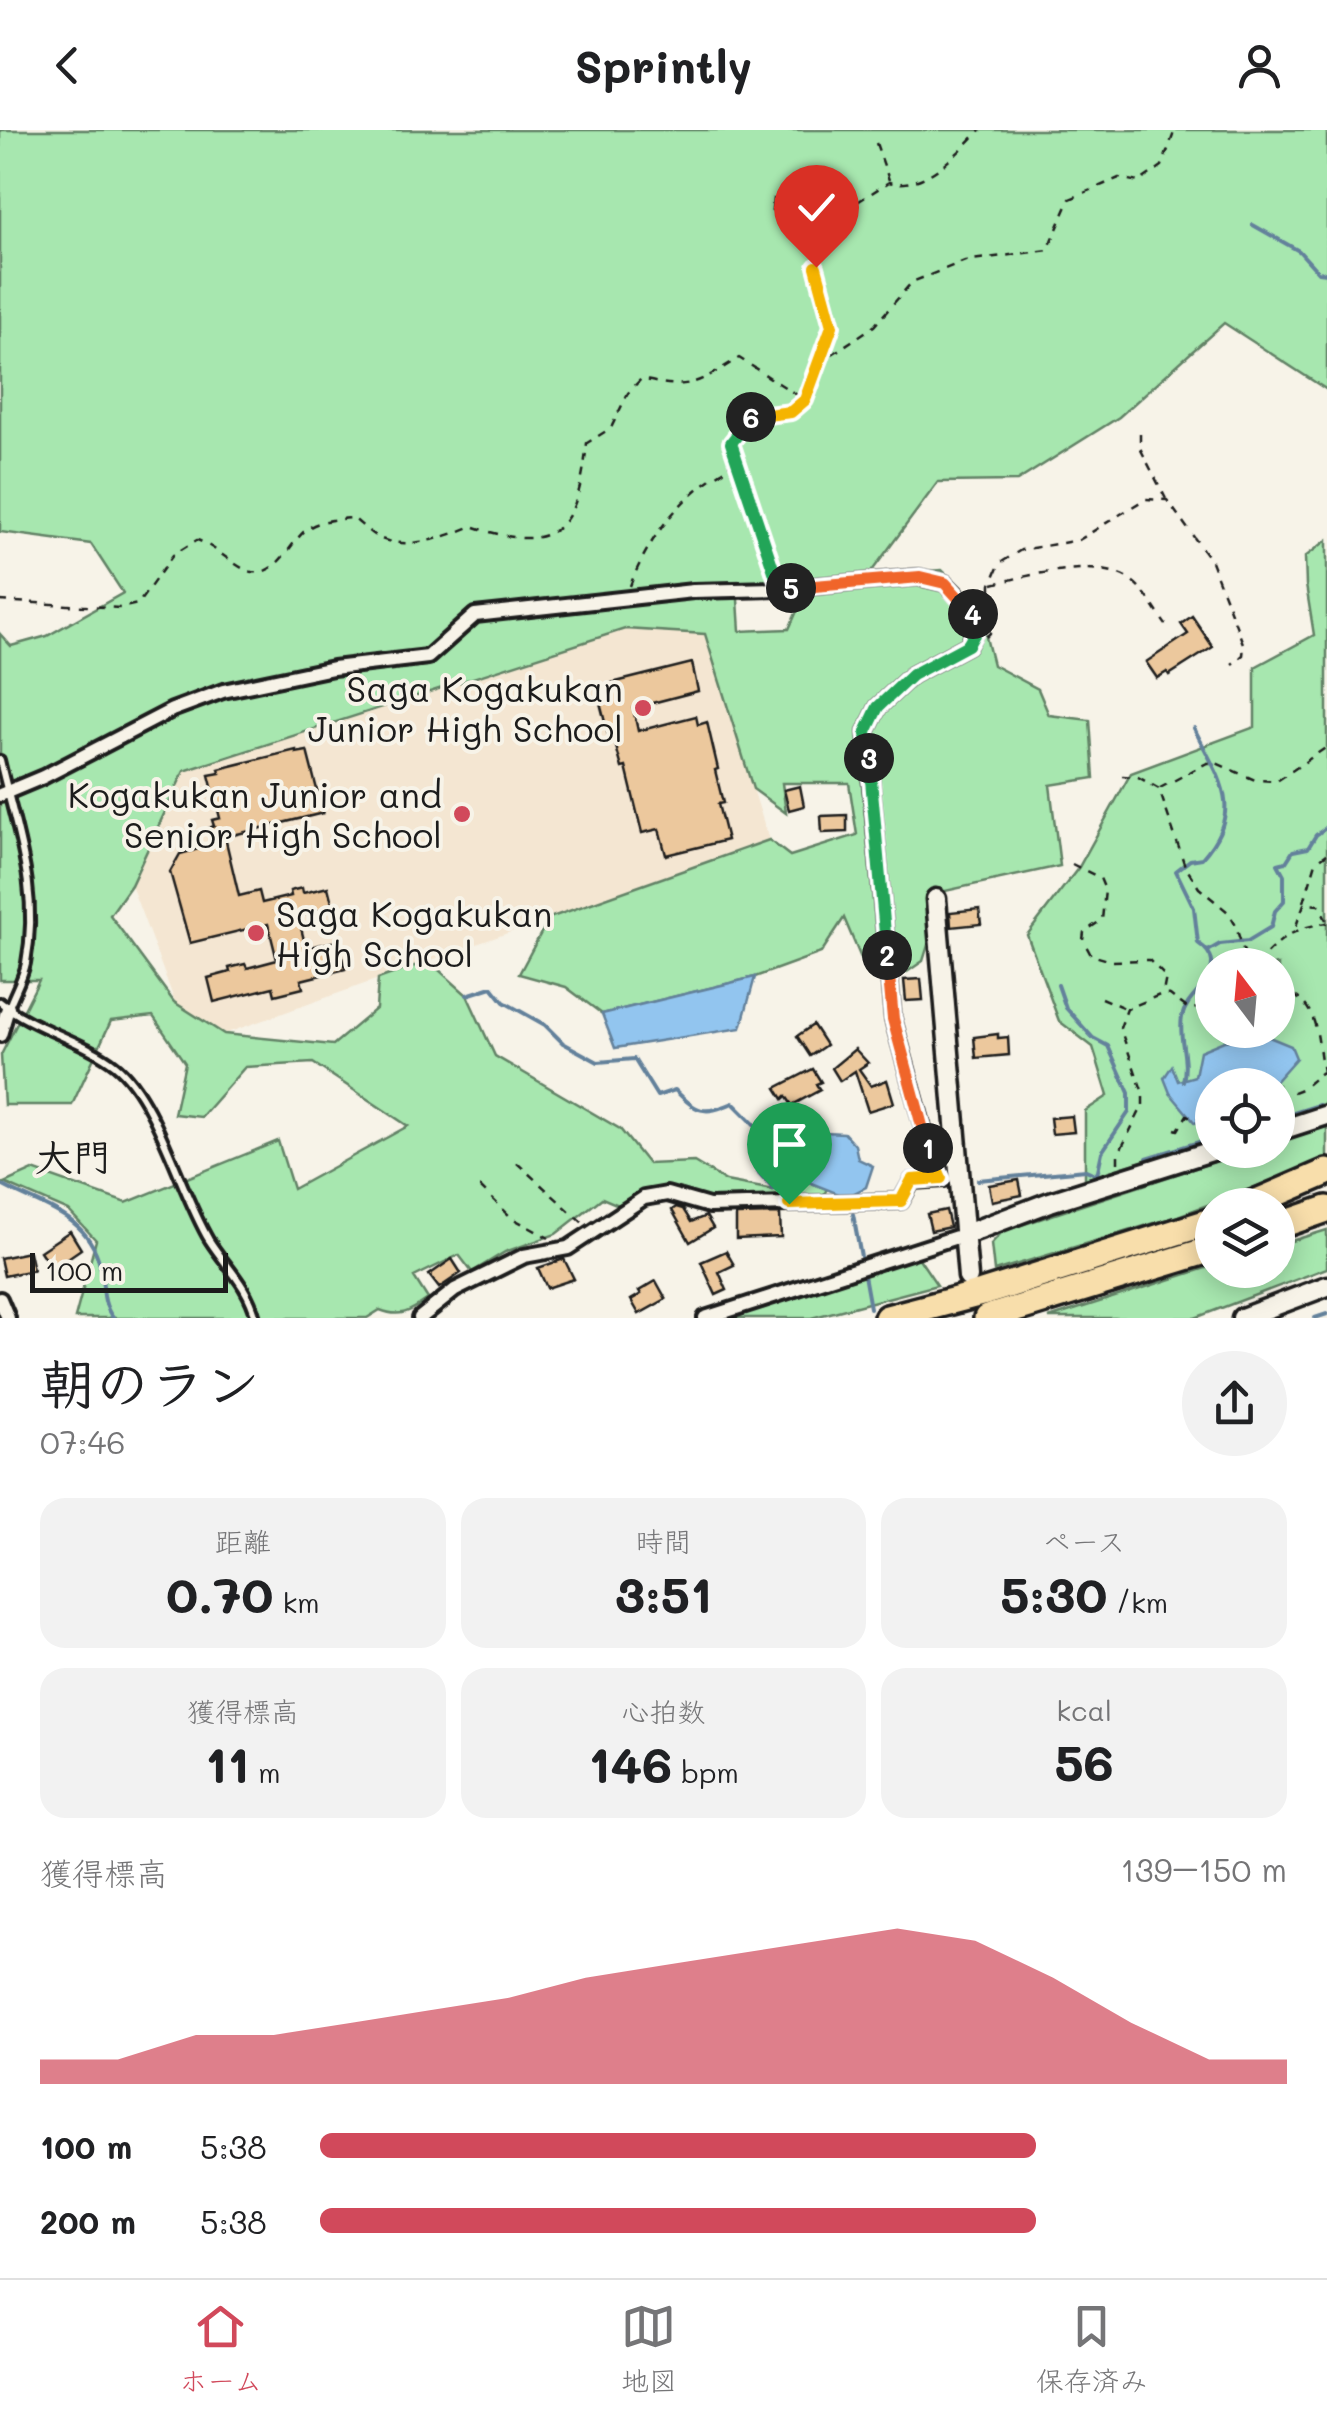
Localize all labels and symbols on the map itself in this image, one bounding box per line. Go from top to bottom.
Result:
pin [774,165,859,268]
pin: 6 [726,392,776,442]
pin: 5 [766,563,816,613]
pin: 4 [948,589,998,639]
place label: Saga Kogakukan Junior High School [308,665,623,751]
marker: Saga Kogakukan Junior High School [632,697,654,719]
pin: 3 [844,733,894,783]
place label: Kogakukan Junior and Senior High School [68,771,442,857]
marker: Kogakukan Junior and Senior High School [451,803,473,825]
place label: Saga Kogakukan High School [276,890,552,976]
marker: Saga Kogakukan High School [245,922,267,944]
pin: 2 [862,930,912,980]
north arrow [1195,948,1295,1048]
pin [747,1102,832,1205]
pin: 1 [903,1123,953,1173]
district label: 大門 [35,1131,111,1181]
scale bar [30,1248,228,1292]

